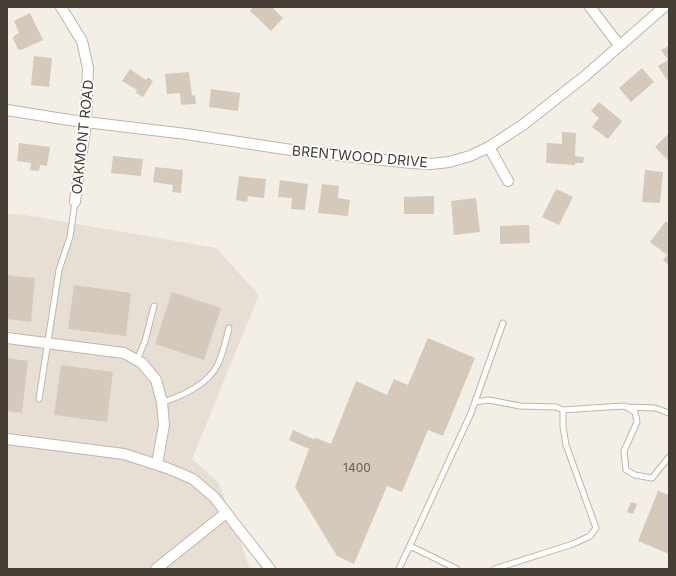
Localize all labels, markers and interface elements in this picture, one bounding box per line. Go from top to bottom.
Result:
street label: OAKMONT ROAD [68,79,96,195]
street label: BRENTWOOD DRIVE [291,142,429,170]
house number: 1400 [343,460,371,475]

